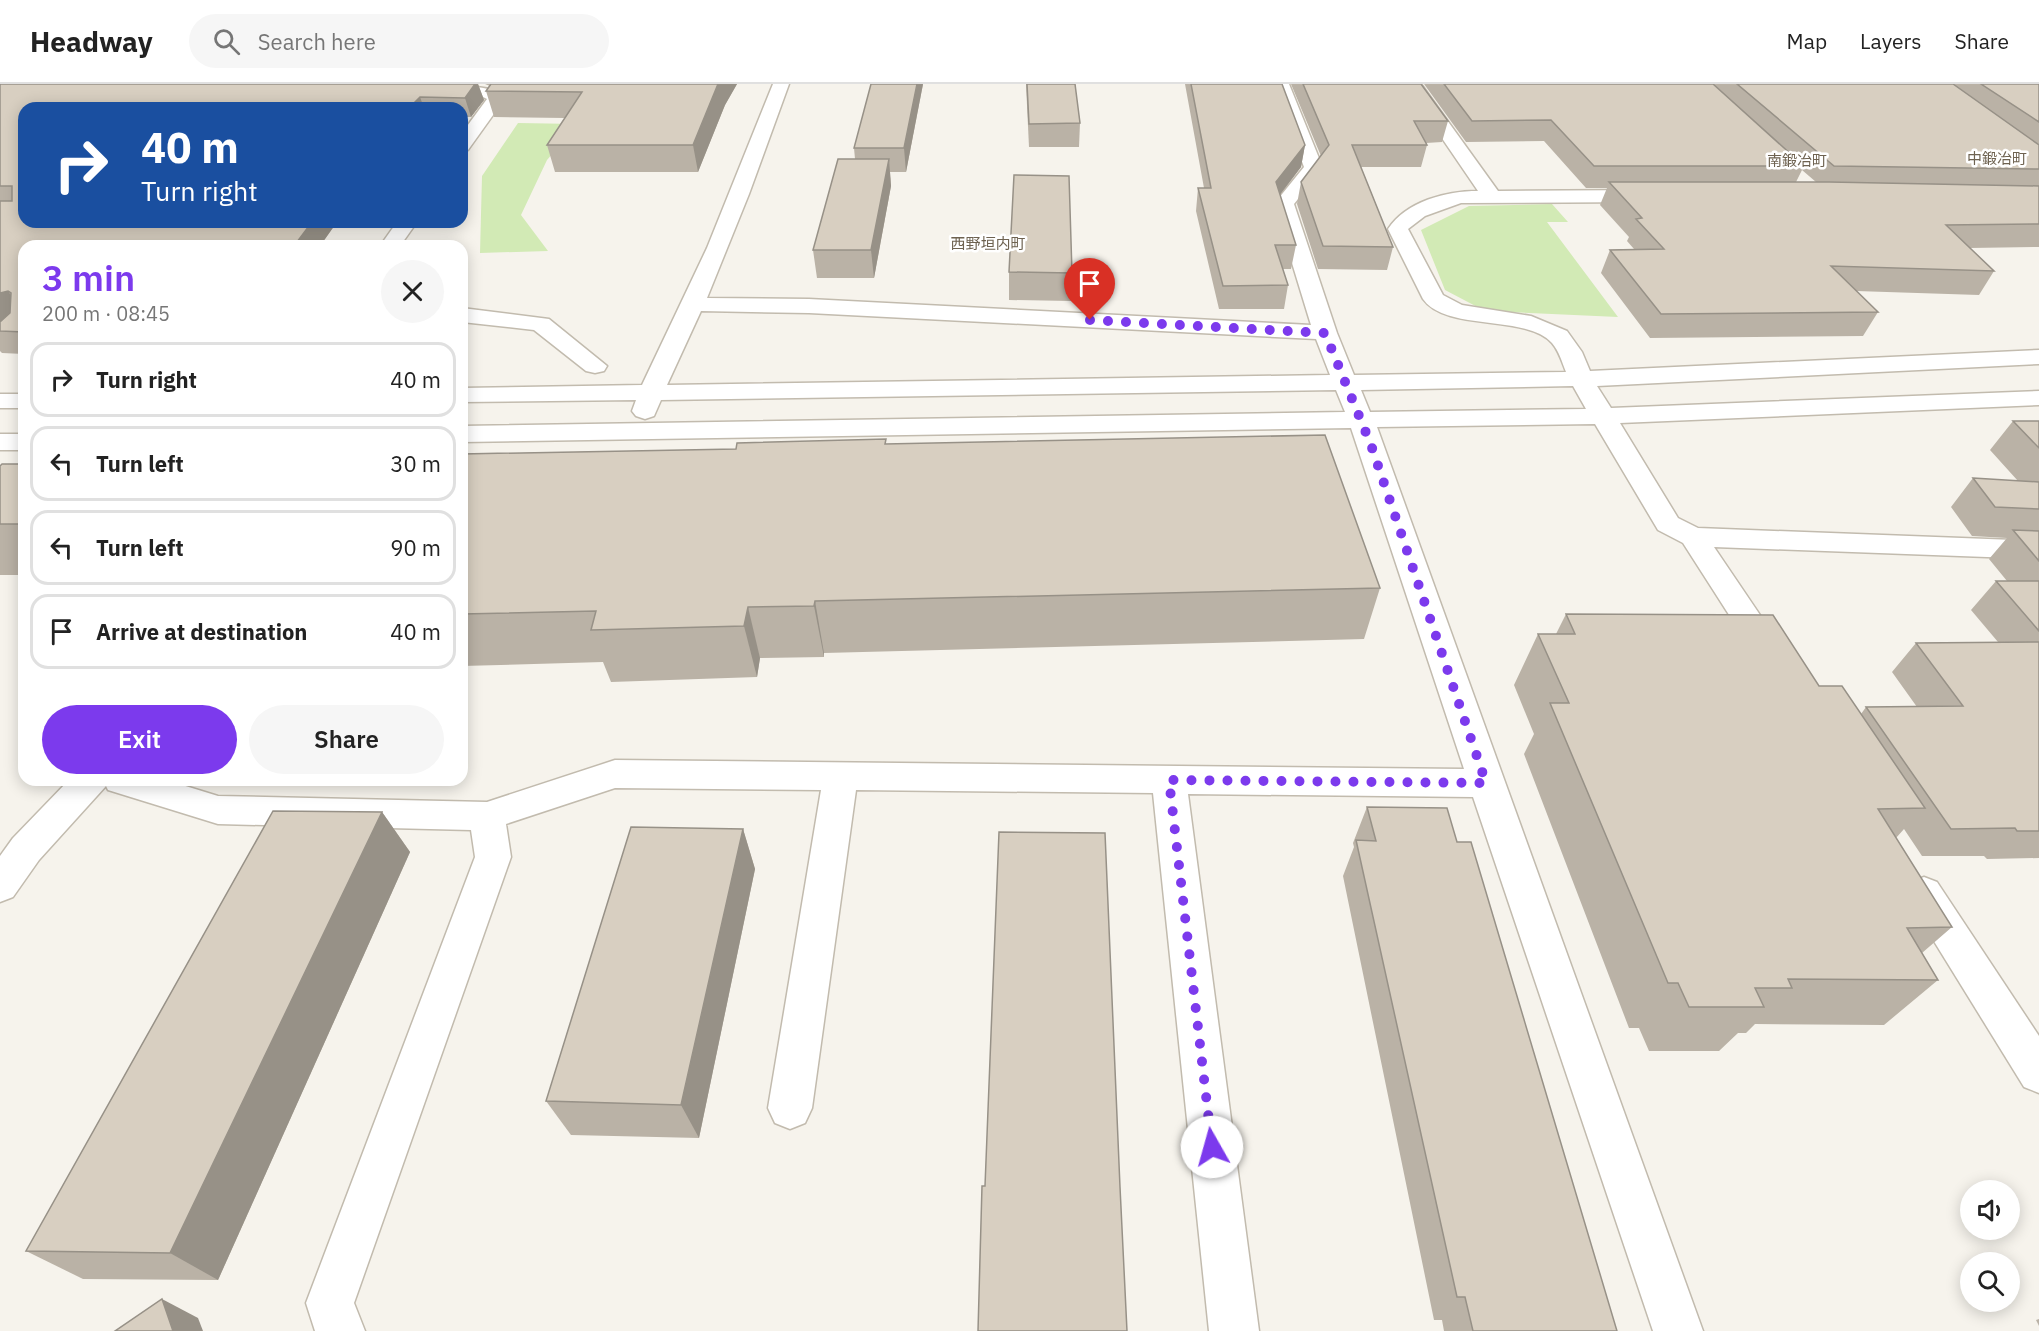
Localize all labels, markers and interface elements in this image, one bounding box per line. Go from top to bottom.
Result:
search box [189,14,609,68]
text: Headway [30,23,153,60]
icon: search [210,25,243,58]
text: Search here [258,27,376,56]
text: Map [1787,27,1827,55]
text: Layers [1860,27,1922,55]
text: Share [1955,27,2009,55]
text: 40 m [141,120,239,175]
icon: right [42,126,120,204]
district label: 中鍛冶町 [1967,149,2027,168]
district label: 南鍛冶町 [1767,151,1827,170]
text: Turn right [141,173,258,208]
district label: 西野垣内町 [950,234,1026,253]
text: 3 min [42,254,135,301]
pin [1064,258,1115,320]
button: close [381,260,444,323]
icon: arrive [1073,267,1106,300]
text: 200 m · 08:45 [42,300,170,327]
icon: right [45,363,78,396]
text: Turn right [96,365,197,394]
text: 40 m [390,365,441,394]
icon: left [45,447,78,480]
text: Turn left [96,449,184,478]
text: 30 m [390,449,441,478]
icon: left [45,531,78,564]
text: Turn left [96,533,184,562]
text: 90 m [390,533,441,562]
icon: arrive [45,615,78,648]
text: Arrive at destination [96,617,307,646]
text: 40 m [390,617,441,646]
button: Exit [42,705,237,774]
button: Share [249,705,444,774]
position arrow [1180,1115,1244,1179]
map controls [1960,1180,2020,1312]
button: sound [1960,1180,2020,1240]
button: search [1960,1252,2020,1312]

